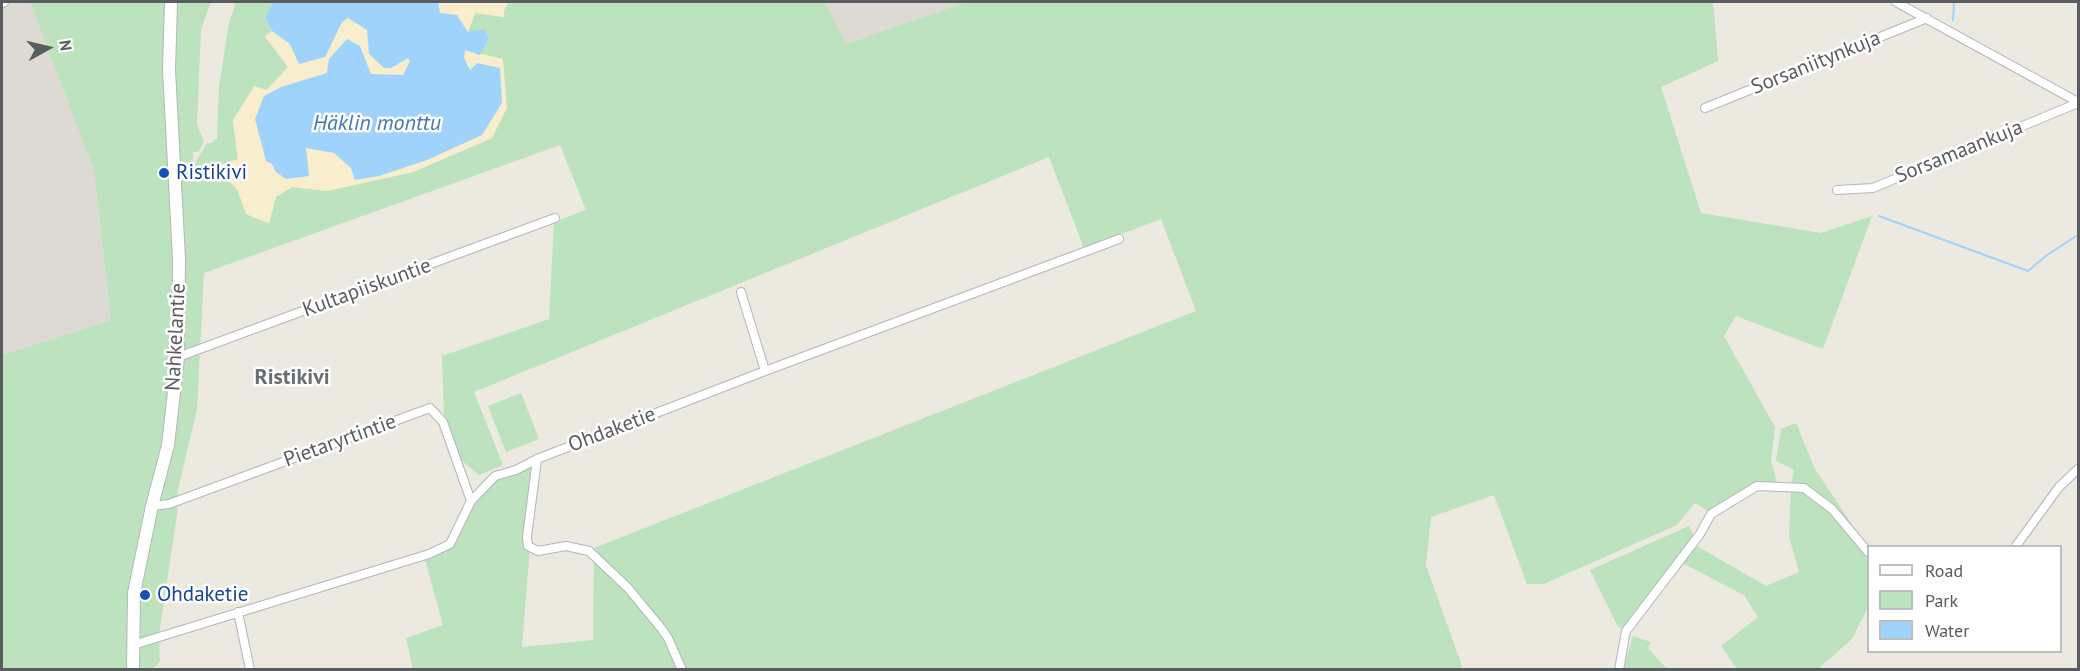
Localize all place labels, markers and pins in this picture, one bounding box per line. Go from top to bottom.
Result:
place label: Ristikivi [176,160,247,186]
marker: Ristikivi [157,166,171,180]
place label: Ohdaketie [157,582,248,608]
marker: Ohdaketie [138,588,152,602]

